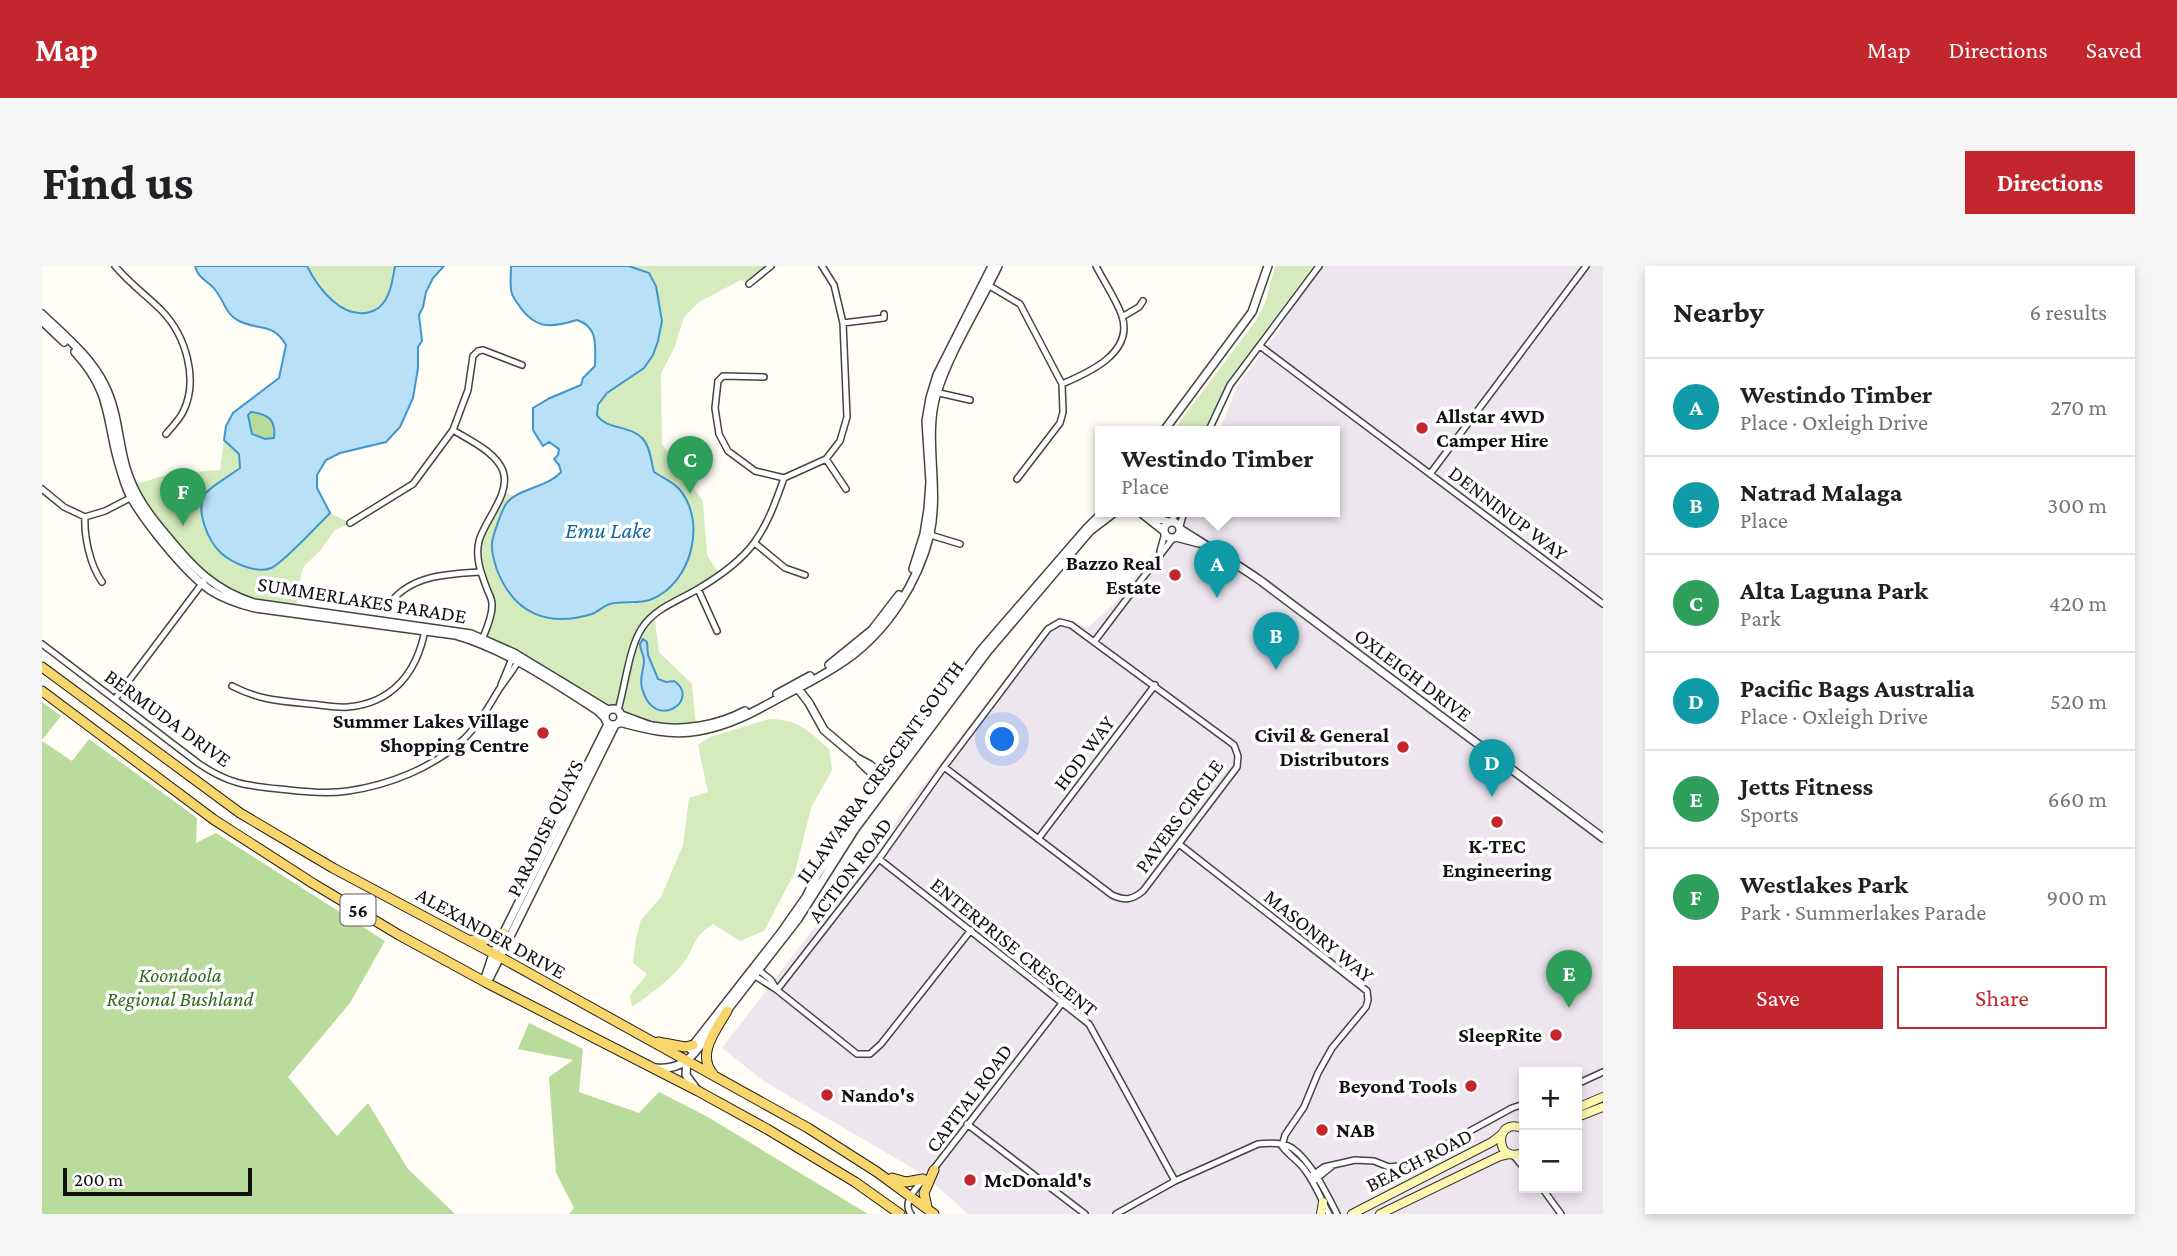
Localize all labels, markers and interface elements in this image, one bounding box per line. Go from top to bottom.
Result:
text: Map [35,31,98,68]
text: Map [1867,36,1911,63]
text: Directions [1949,36,2048,63]
text: Saved [2086,36,2142,63]
button: Directions [1965,151,2135,214]
text: Find us [42,155,194,210]
text: Nearby [1673,295,1764,328]
text: 6 results [2030,299,2107,325]
text: Westindo Timber [1740,380,1932,409]
text: A [1689,394,1703,420]
text: 270 m [2050,394,2107,420]
place label: Allstar 4WD Camper Hire [1435,404,1549,452]
text: Place · Oxleigh Drive [1740,409,1928,435]
marker: Allstar 4WD Camper Hire [1414,420,1430,436]
popup [1095,426,1340,517]
pin: C [667,436,713,494]
text: Westindo Timber [1121,444,1314,473]
street label: DENNINUP WAY [1444,461,1573,566]
pin: F [160,468,206,526]
text: Place [1121,473,1169,499]
text: Natrad Malaga [1740,478,1902,507]
text: B [1689,492,1703,518]
text: 300 m [2047,492,2107,518]
text: Place [1740,507,1788,533]
water label: Emu Lake [565,517,651,543]
pin: A [1194,540,1240,598]
place label: Bazzo Real Estate [1066,551,1161,599]
marker: Bazzo Real Estate [1167,567,1183,583]
street label: SUMMERLAKES PARADE [256,572,468,628]
text: Alta Laguna Park [1740,576,1928,605]
text: C [1689,590,1703,616]
text: 420 m [2049,590,2107,616]
text: Park [1740,605,1781,631]
pin: B [1253,612,1299,670]
street label: OXLEIGH DRIVE [1350,623,1476,727]
street label: ILLAWARRA CRESCENT SOUTH [791,656,969,888]
street label: BERMUDA DRIVE [100,664,236,772]
text: Pacific Bags Australia [1740,674,1975,703]
text: D [1688,688,1704,714]
text: 520 m [2050,688,2107,714]
text: Place · Oxleigh Drive [1740,703,1928,729]
place label: Summer Lakes Village Shopping Centre [333,709,529,757]
street label: HOD WAY [1048,711,1120,795]
your location [985,722,1019,756]
place label: Civil & General Distributors [1254,723,1389,771]
marker: Summer Lakes Village Shopping Centre [535,725,551,741]
marker: Civil & General Distributors [1395,739,1411,755]
pin: D [1469,739,1515,797]
street label: PARADISE QUAYS [501,755,589,900]
street label: PAVERS CIRCLE [1130,755,1228,877]
text: Jetts Fitness [1740,772,1873,801]
text: E [1689,786,1703,812]
text: 660 m [2048,786,2107,812]
text: Sports [1740,801,1799,827]
street label: ACTION ROAD [803,813,897,927]
marker: K-TEC Engineering [1489,814,1505,830]
place label: K-TEC Engineering [1442,834,1552,882]
text: Westlakes Park [1740,870,1908,899]
street label: ENTERPRISE CRESCENT [926,872,1103,1022]
street label: ALEXANDER DRIVE [412,882,570,984]
text: F [1690,884,1702,910]
text: 900 m [2047,884,2107,910]
street label: MASONRY WAY [1259,885,1379,988]
road number: 56 [340,894,376,926]
text: Park · Summerlakes Parade [1740,899,1986,925]
pin: E [1546,950,1592,1008]
park label: Koondoola Regional Bushland [106,963,255,1011]
button: Save [1673,966,1883,1029]
button: Share [1897,966,2107,1029]
place label: SleepRite [1458,1023,1542,1047]
marker: SleepRite [1548,1027,1564,1043]
street label: CAPITAL ROAD [920,1039,1018,1157]
map controls [1519,1067,1582,1193]
button: + [1519,1067,1582,1130]
place label: Beyond Tools [1338,1074,1457,1098]
marker: Beyond Tools [1463,1078,1479,1094]
place label: Nando's [841,1083,915,1107]
marker: Nando's [819,1087,835,1103]
place label: NAB [1336,1118,1375,1142]
marker: NAB [1314,1122,1330,1138]
street label: BEACH ROAD [1362,1123,1476,1197]
button: − [1519,1130,1582,1193]
scale bar [63,1165,252,1197]
place label: McDonald's [984,1168,1092,1192]
text: 200 m [74,1169,123,1190]
marker: McDonald's [962,1172,978,1188]

